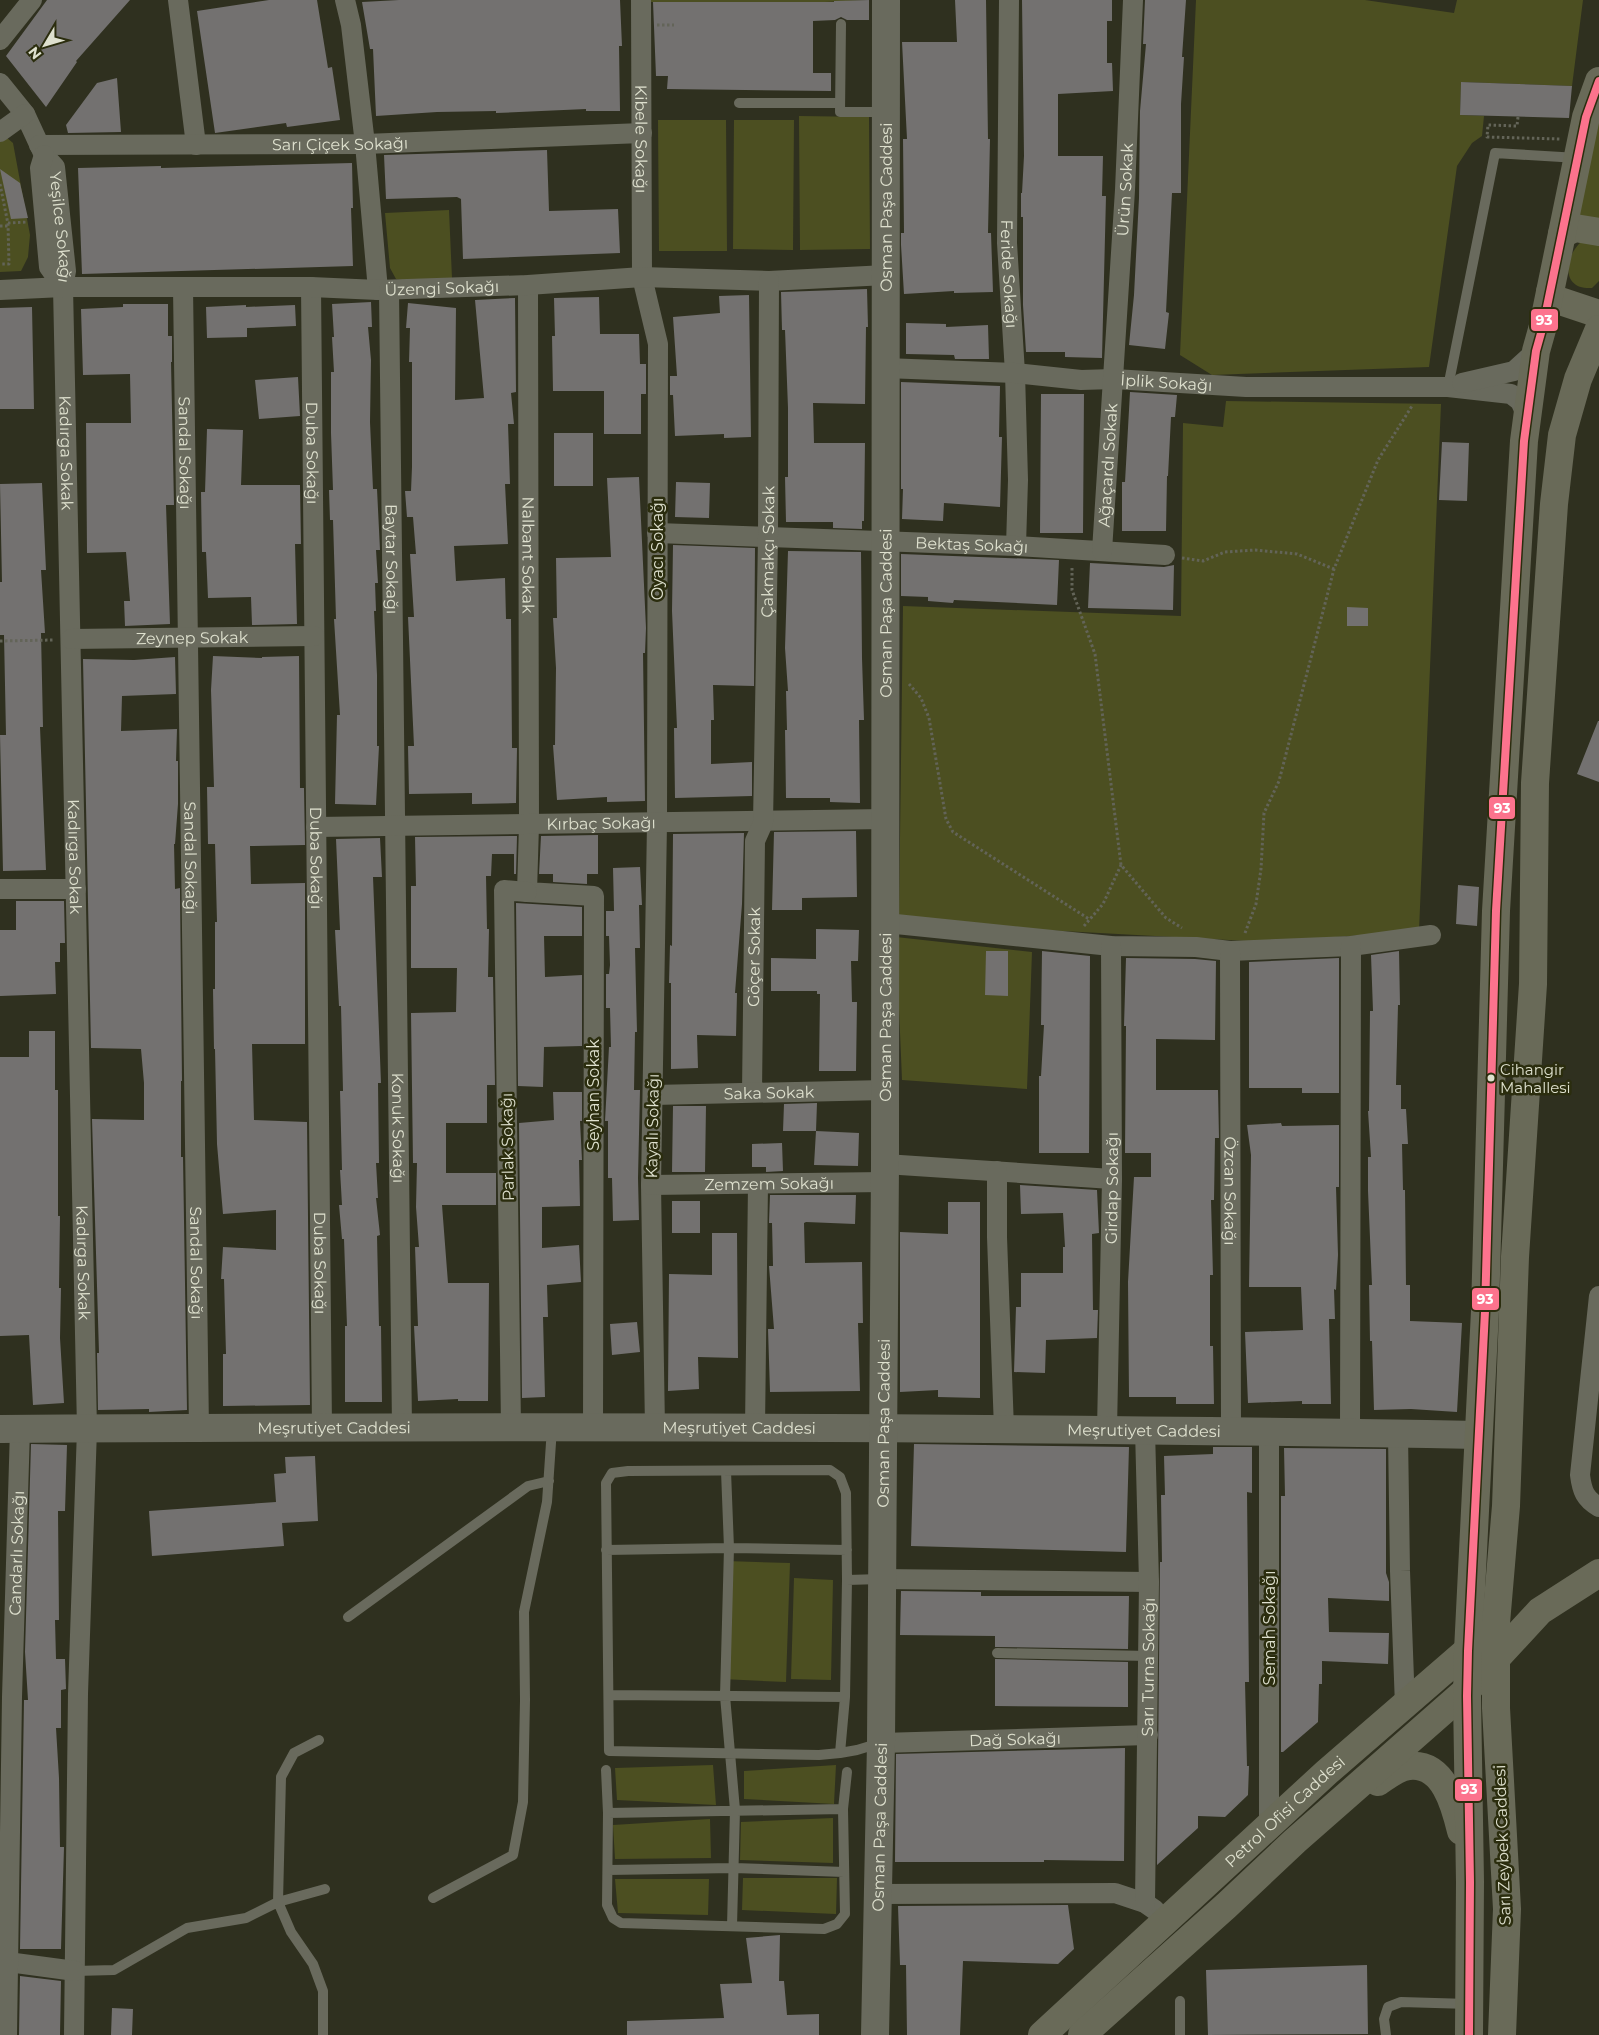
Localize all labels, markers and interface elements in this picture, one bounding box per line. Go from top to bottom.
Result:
north arrow [20,20,70,70]
text: N [24,43,45,63]
street label: Kibele Sokağı [631,85,651,193]
street label: Osman Paşa Caddesi [877,123,896,292]
street label: Sarı Çiçek Sokağı [272,133,408,154]
street label: Ürün Sokak [1112,142,1137,237]
street label: Yeşilce Sokağı [46,171,75,285]
street label: Feride Sokağı [997,219,1021,329]
street label: Üzengi Sokağı [384,277,500,300]
line badge: 93 [1530,308,1559,332]
text: 93 [1535,311,1553,329]
street label: İplik Sokağı [1120,370,1213,395]
street label: Kadırga Sokak [55,395,77,511]
street label: Sandal Sokağı [175,396,195,510]
street label: Duba Sokağı [302,402,322,504]
street label: Ağaçardı Sokak [1095,402,1121,528]
street label: Çakmakçı Sokak [758,485,778,618]
street label: Nalbant Sokak [518,497,538,614]
street label: Oyacı Sokağı [648,498,667,600]
street label: Baytar Sokağı [381,504,402,614]
street label: Osman Paşa Caddesi [876,529,896,698]
street label: Bektaş Sokağı [915,533,1029,557]
street label: Zeynep Sokak [136,628,249,648]
line badge: 93 [1488,796,1516,820]
street label: Kadırga Sokak [64,799,85,915]
text: 93 [1493,799,1511,817]
street label: Sandal Sokağı [180,801,201,915]
street label: Duba Sokağı [306,807,326,909]
street label: Kırbaç Sokağı [546,813,656,834]
street label: Göçer Sokak [744,907,764,1007]
street label: Osman Paşa Caddesi [876,933,895,1102]
street label: Seyhan Sokak [584,1039,603,1151]
place label: Cihangir Mahallesi [1500,1060,1571,1097]
street label: Konuk Sokağı [388,1073,408,1183]
street label: Kayalı Sokağı [642,1073,663,1179]
marker: Cihangir Mahallesi [1486,1073,1496,1083]
street label: Saka Sokak [723,1083,815,1103]
street label: Parlak Sokağı [497,1093,518,1201]
street label: Girdap Sokağı [1102,1132,1122,1244]
street label: Özcan Sokağı [1220,1136,1240,1246]
street label: Zemzem Sokağı [704,1174,834,1194]
street label: Kadırga Sokak [72,1205,94,1321]
street label: Sandal Sokağı [186,1206,206,1320]
street label: Duba Sokağı [310,1212,330,1314]
line badge: 93 [1471,1287,1500,1311]
text: 93 [1476,1290,1494,1308]
street label: Osman Paşa Caddesi [874,1338,894,1508]
street label: Meşrutiyet Caddesi [257,1418,411,1438]
street label: Meşrutiyet Caddesi [662,1418,816,1438]
street label: Meşrutiyet Caddesi [1067,1420,1221,1441]
street label: Candarlı Sokağı [5,1490,28,1616]
street label: Semah Sokağı [1260,1571,1279,1685]
street label: Sarı Turna Sokağı [1138,1598,1159,1736]
street label: Dağ Sokağı [969,1729,1061,1750]
street label: Osman Paşa Caddesi [869,1742,891,1912]
street label: Petrol Ofisi Caddesi [1221,1752,1349,1871]
street label: Sarı Zeybek Caddesi [1490,1764,1515,1926]
line badge: 93 [1454,1778,1483,1802]
text: 93 [1460,1780,1478,1798]

